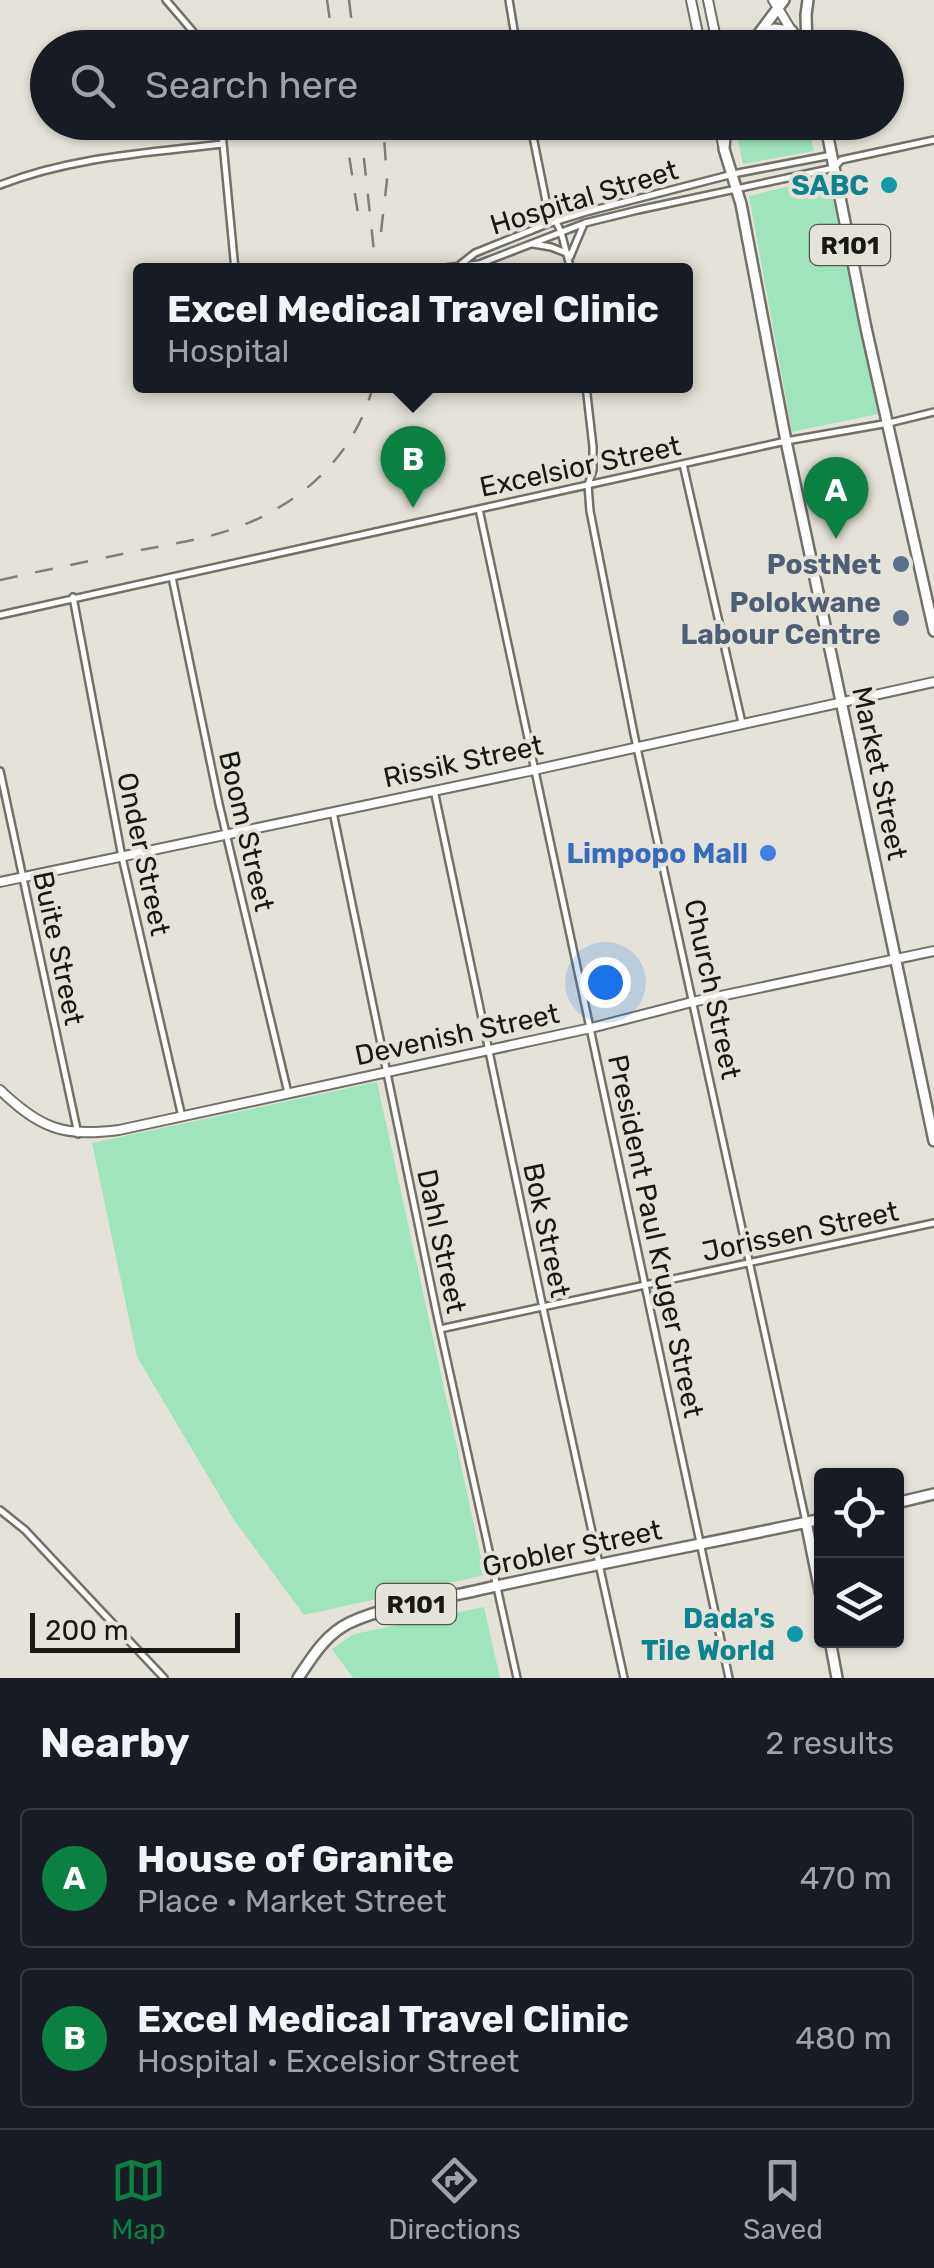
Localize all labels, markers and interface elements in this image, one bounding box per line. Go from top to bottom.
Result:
search box [30,30,904,140]
icon: search [65,58,120,113]
text: Search here [145,62,358,108]
street label: Hospital Street [486,153,682,242]
place label: SABC [791,169,869,202]
marker: SABC [878,174,900,196]
road number: R101 [810,225,890,265]
popup [133,263,693,393]
text: Excel Medical Travel Clinic [167,286,659,332]
text: Hospital [167,332,289,370]
pin: B [380,426,446,508]
street label: Excelsior Street [477,429,684,504]
pin: A [804,456,868,539]
place label: PostNet [767,548,881,581]
marker: PostNet [890,553,912,575]
place label: Polokwane Labour Centre [680,586,881,651]
marker: Polokwane Labour Centre [890,607,912,629]
street label: Market Street [845,683,914,863]
street label: Rissik Street [380,728,546,795]
street label: Boom Street [212,748,281,915]
street label: Onder Street [110,769,177,939]
place label: Limpopo Mall [566,837,748,870]
marker: Limpopo Mall [757,842,779,864]
street label: Buite Street [26,868,91,1028]
street label: Church Street [677,896,748,1082]
your location [580,957,631,1008]
street label: Devenish Street [352,997,562,1072]
street label: President Paul Kruger Street [601,1052,710,1421]
street label: Bok Street [516,1160,577,1300]
street label: Dahl Street [410,1166,473,1316]
street label: Jorissen Street [699,1195,902,1268]
map controls [814,1468,904,1648]
button: locate [814,1468,904,1558]
street label: Grobler Street [479,1513,665,1584]
button: layers [814,1558,904,1648]
road number: R101 [376,1584,456,1624]
place label: Dada's Tile World [641,1602,775,1667]
scale bar [30,1608,240,1652]
text: 200 m [45,1614,129,1647]
marker: Dada's Tile World [784,1623,806,1645]
text: Nearby [40,1718,190,1768]
text: 2 results [765,1724,894,1762]
text: House of Granite [137,1836,454,1882]
text: A [63,1859,86,1897]
text: 470 m [800,1859,892,1897]
text: Place · Market Street [137,1882,446,1920]
text: Excel Medical Travel Clinic [137,1996,629,2042]
text: B [63,2019,86,2057]
text: 480 m [795,2019,892,2057]
text: Hospital · Excelsior Street [137,2042,519,2080]
tab: Map [111,2153,166,2246]
tab: Directions [388,2153,521,2246]
tab: Saved [743,2153,823,2246]

